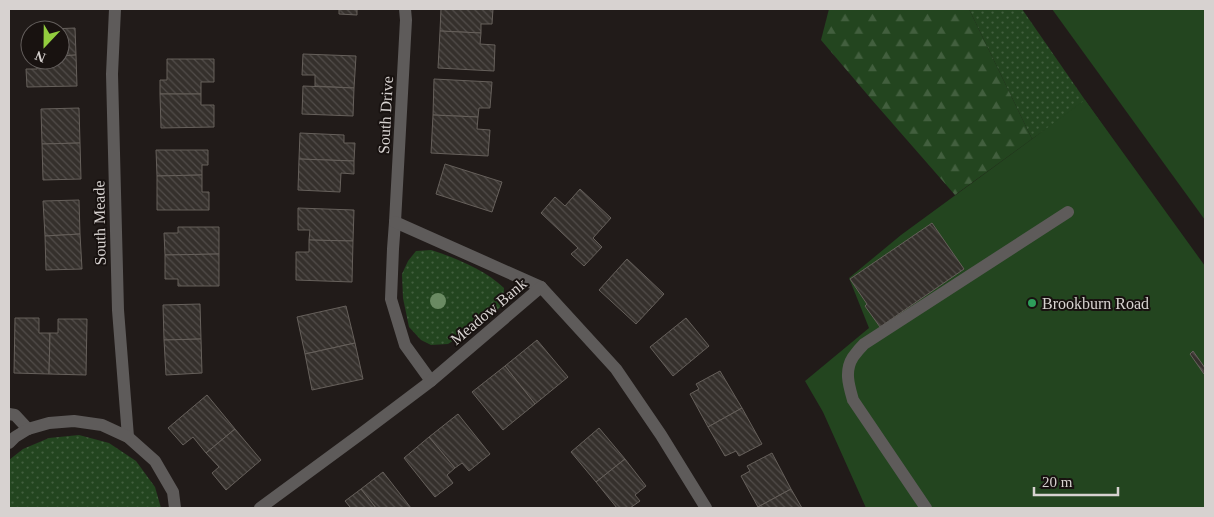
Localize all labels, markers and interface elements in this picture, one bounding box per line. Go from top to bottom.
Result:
north arrow [20,20,70,70]
text: N [33,48,48,65]
street label: South Drive [375,76,396,154]
street label: South Meade [90,180,109,266]
street label: Meadow Bank [447,275,530,348]
place label: Brookburn Road [1042,295,1149,312]
marker: Brookburn Road [1026,297,1038,309]
scale bar [1034,464,1118,496]
text: 20 m [1042,474,1073,490]

